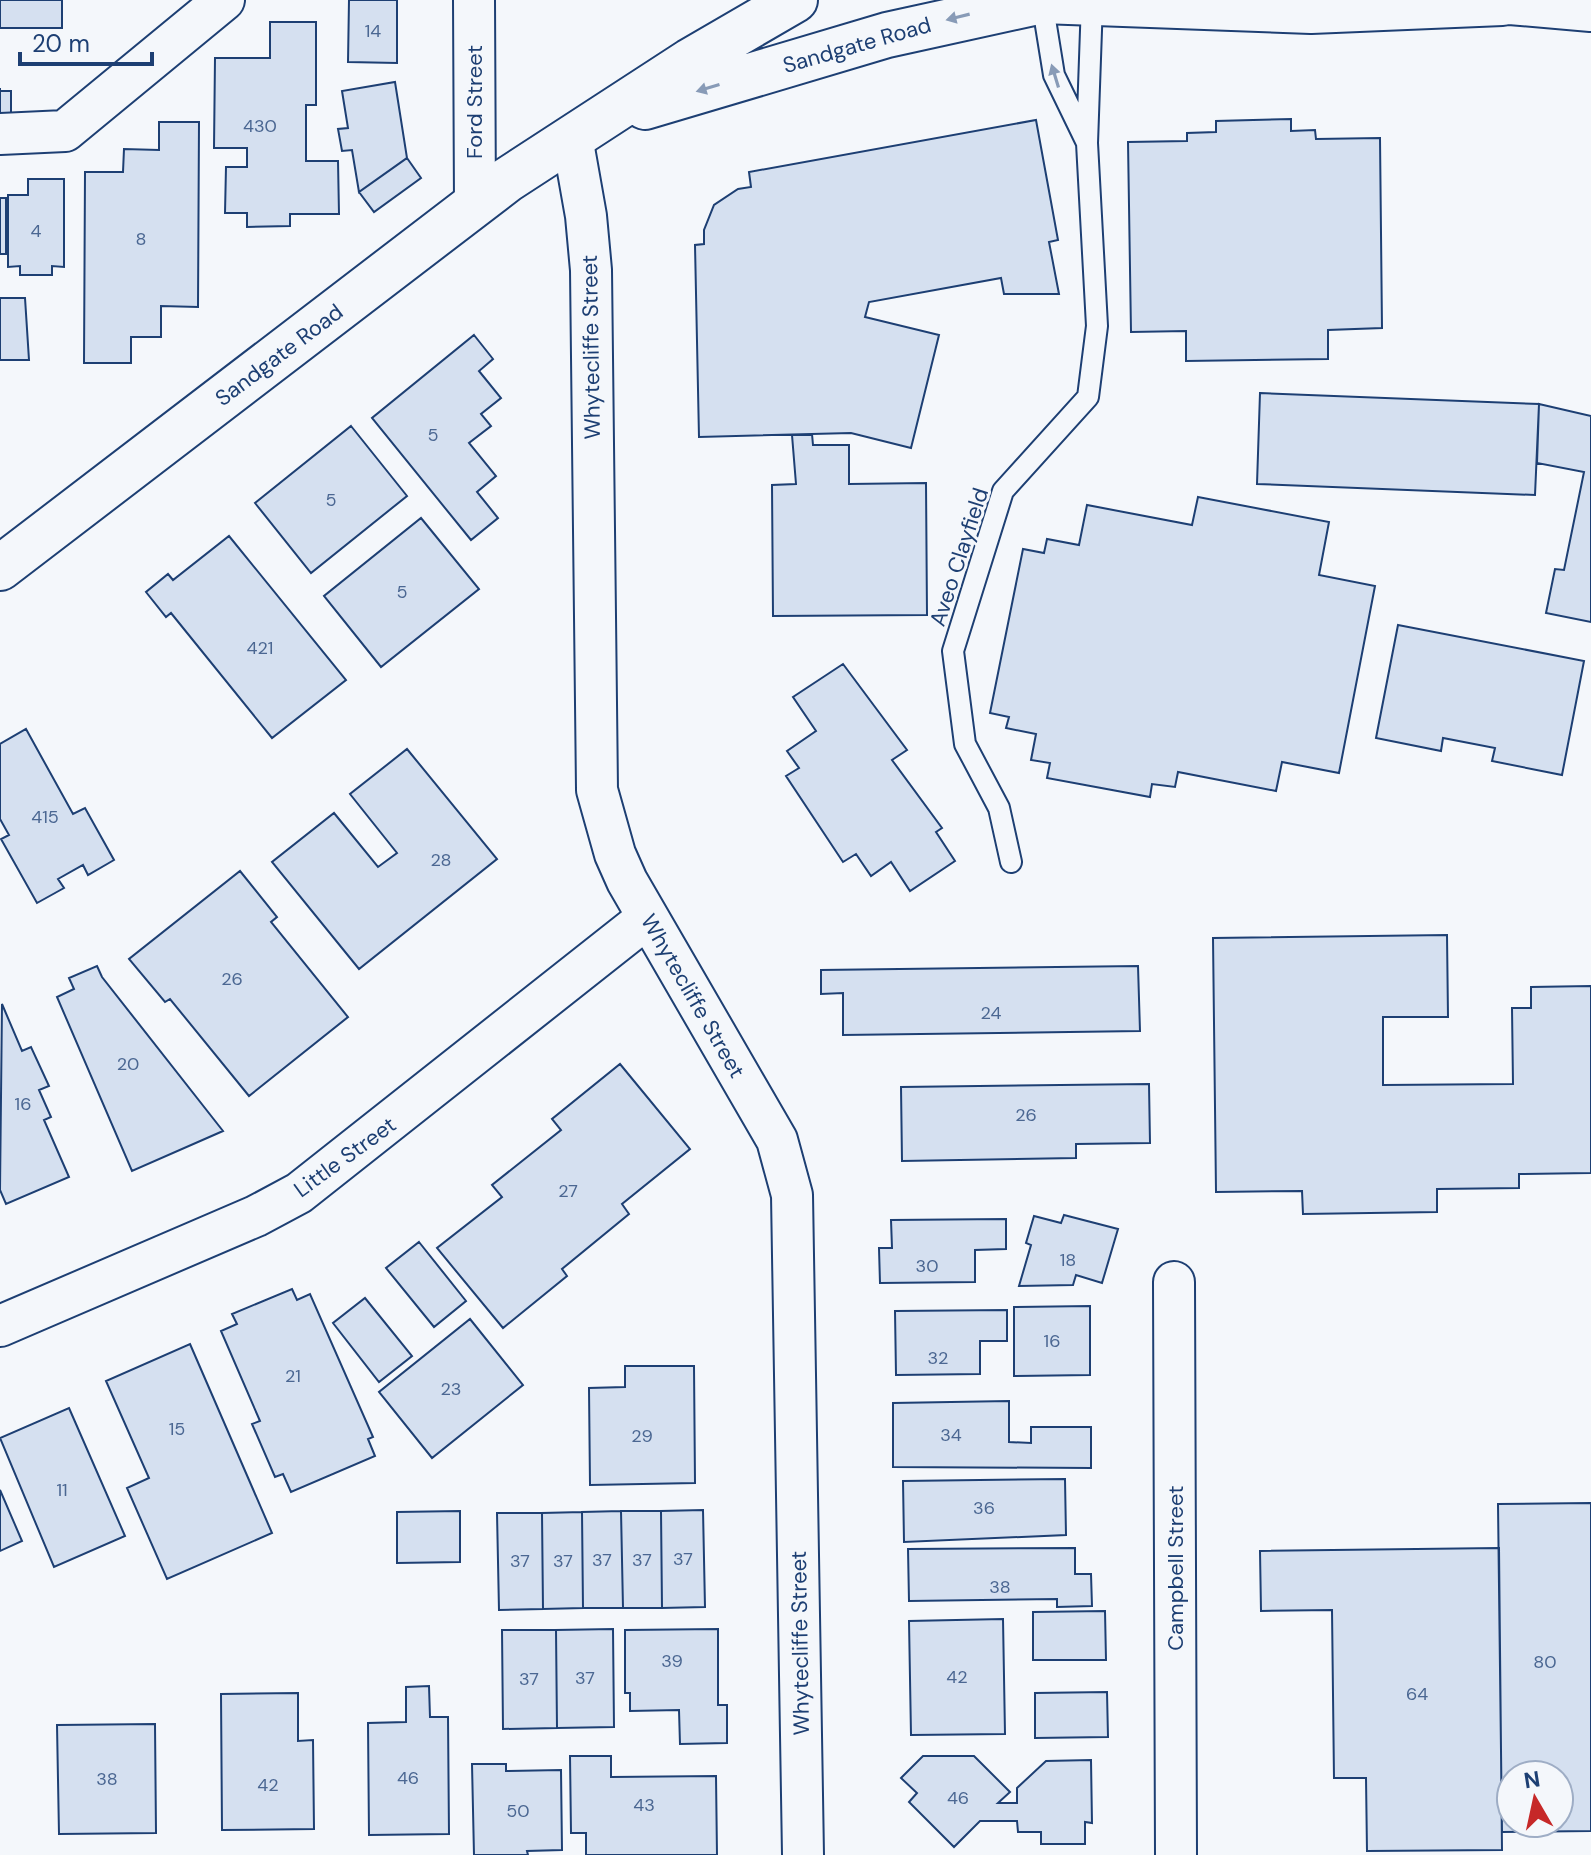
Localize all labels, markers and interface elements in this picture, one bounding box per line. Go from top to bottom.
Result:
street label: Sandgate Road [779,10,935,80]
one-way arrow [946,12,971,24]
scale bar [20,16,152,66]
house number: 14 [365,19,381,43]
text: 20 m [32,28,90,59]
street label: Ford Street [460,45,489,159]
one-way arrow [1048,63,1060,87]
one-way arrow [696,82,720,95]
house number: 430 [243,114,277,138]
house number: 4 [31,219,42,243]
house number: 8 [136,227,146,251]
street label: Whytecliffe Street [575,254,607,440]
street label: Sandgate Road [209,297,349,413]
house number: 5 [428,423,438,447]
street label: Aveo Clayfield [923,484,995,630]
house number: 5 [326,488,336,512]
house number: 5 [397,580,407,604]
house number: 421 [247,636,273,660]
house number: 415 [31,805,59,829]
house number: 28 [430,848,452,872]
street label: Whytecliffe Street [634,909,752,1083]
house number: 26 [221,967,243,991]
house number: 24 [981,1001,1002,1025]
house number: 20 [117,1052,139,1076]
house number: 16 [15,1092,31,1116]
house number: 26 [1015,1103,1037,1127]
street label: Little Street [288,1110,402,1204]
house number: 27 [558,1179,578,1203]
house number: 18 [1060,1248,1076,1272]
house number: 30 [916,1254,938,1278]
house number: 16 [1044,1329,1060,1353]
house number: 32 [927,1346,949,1370]
house number: 21 [285,1364,301,1388]
house number: 23 [440,1377,462,1401]
house number: 15 [169,1417,185,1441]
house number: 34 [940,1423,962,1447]
house number: 29 [631,1424,653,1448]
house number: 11 [56,1478,68,1502]
street label: Campbell Street [1161,1485,1190,1651]
house number: 36 [973,1496,995,1520]
house number: 37 [673,1547,693,1571]
house number: 37 [592,1548,612,1572]
house number: 37 [632,1548,652,1572]
house number: 37 [510,1549,530,1573]
house number: 37 [553,1549,573,1573]
street label: Whytecliffe Street [784,1550,816,1736]
house number: 38 [989,1575,1011,1599]
house number: 39 [661,1649,683,1673]
house number: 80 [1533,1650,1557,1674]
house number: 42 [946,1665,968,1689]
house number: 37 [575,1666,595,1690]
house number: 37 [519,1667,539,1691]
house number: 64 [1406,1682,1428,1706]
north arrow [1495,1759,1575,1839]
text: N [1522,1764,1542,1795]
house number: 46 [397,1766,419,1790]
house number: 38 [96,1767,118,1791]
house number: 42 [257,1773,279,1797]
house number: 46 [947,1786,969,1810]
house number: 43 [633,1793,655,1817]
house number: 50 [506,1799,530,1823]

